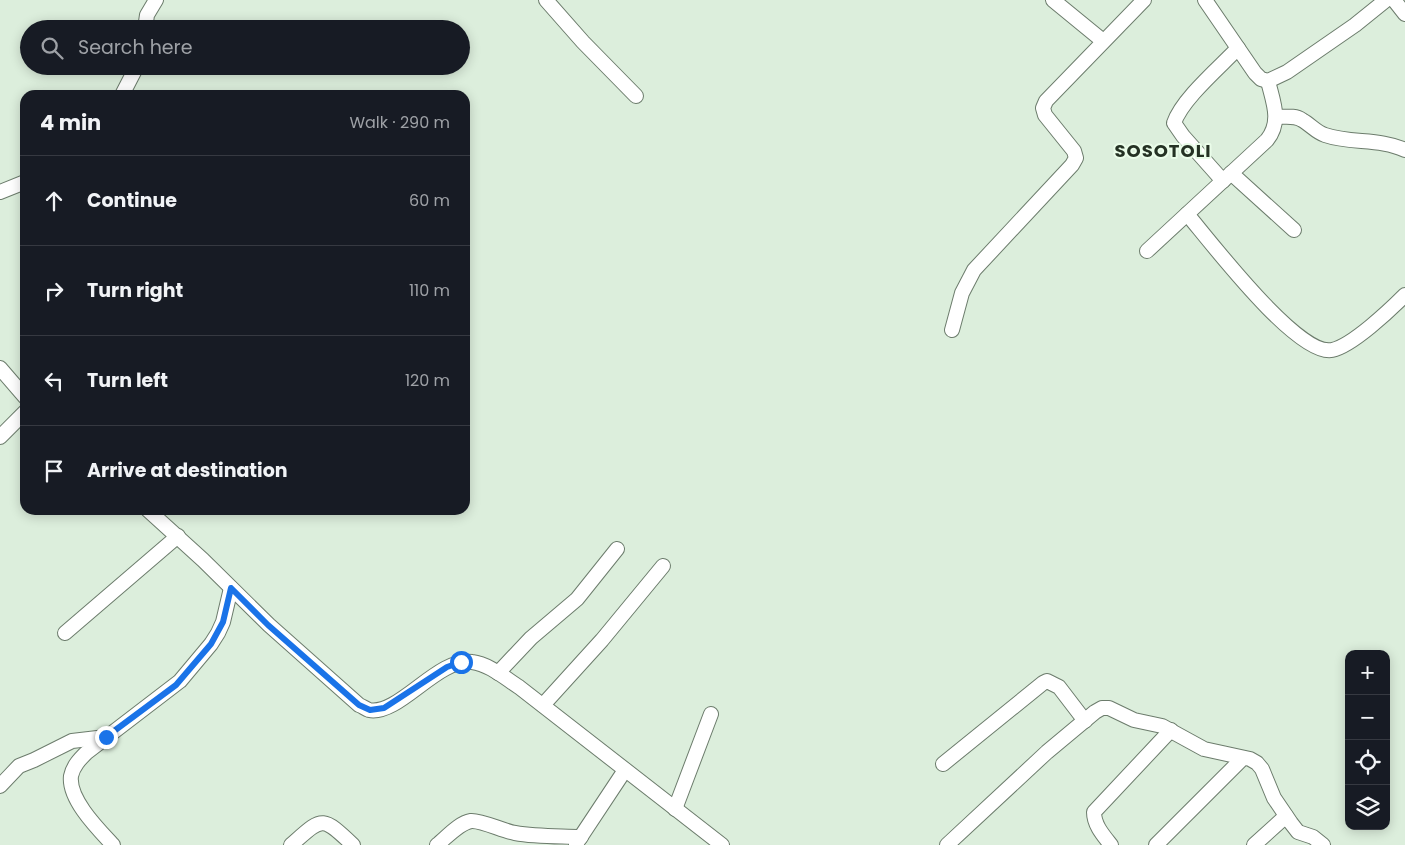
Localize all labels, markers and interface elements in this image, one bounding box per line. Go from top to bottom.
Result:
search box [20,20,470,75]
icon: search [38,34,66,62]
text: Search here [78,34,192,61]
text: 4 min [40,108,101,137]
text: Walk · 290 m [349,111,450,134]
district label: SOSOTOLI [1114,138,1212,163]
icon: ahead [40,187,68,215]
text: Continue [87,187,177,214]
text: 60 m [409,189,450,212]
icon: right [40,277,68,305]
text: Turn right [87,277,183,304]
text: 110 m [409,279,450,302]
icon: left [40,367,68,395]
text: Turn left [87,367,168,394]
text: 120 m [405,369,450,392]
icon: arrive [40,457,68,485]
text: Arrive at destination [87,457,288,484]
map controls [1345,650,1390,830]
button: + [1345,650,1390,695]
route start [450,651,473,674]
button: − [1345,695,1390,740]
route end [95,726,118,749]
button: locate [1345,740,1390,785]
button: layers [1345,785,1390,830]

